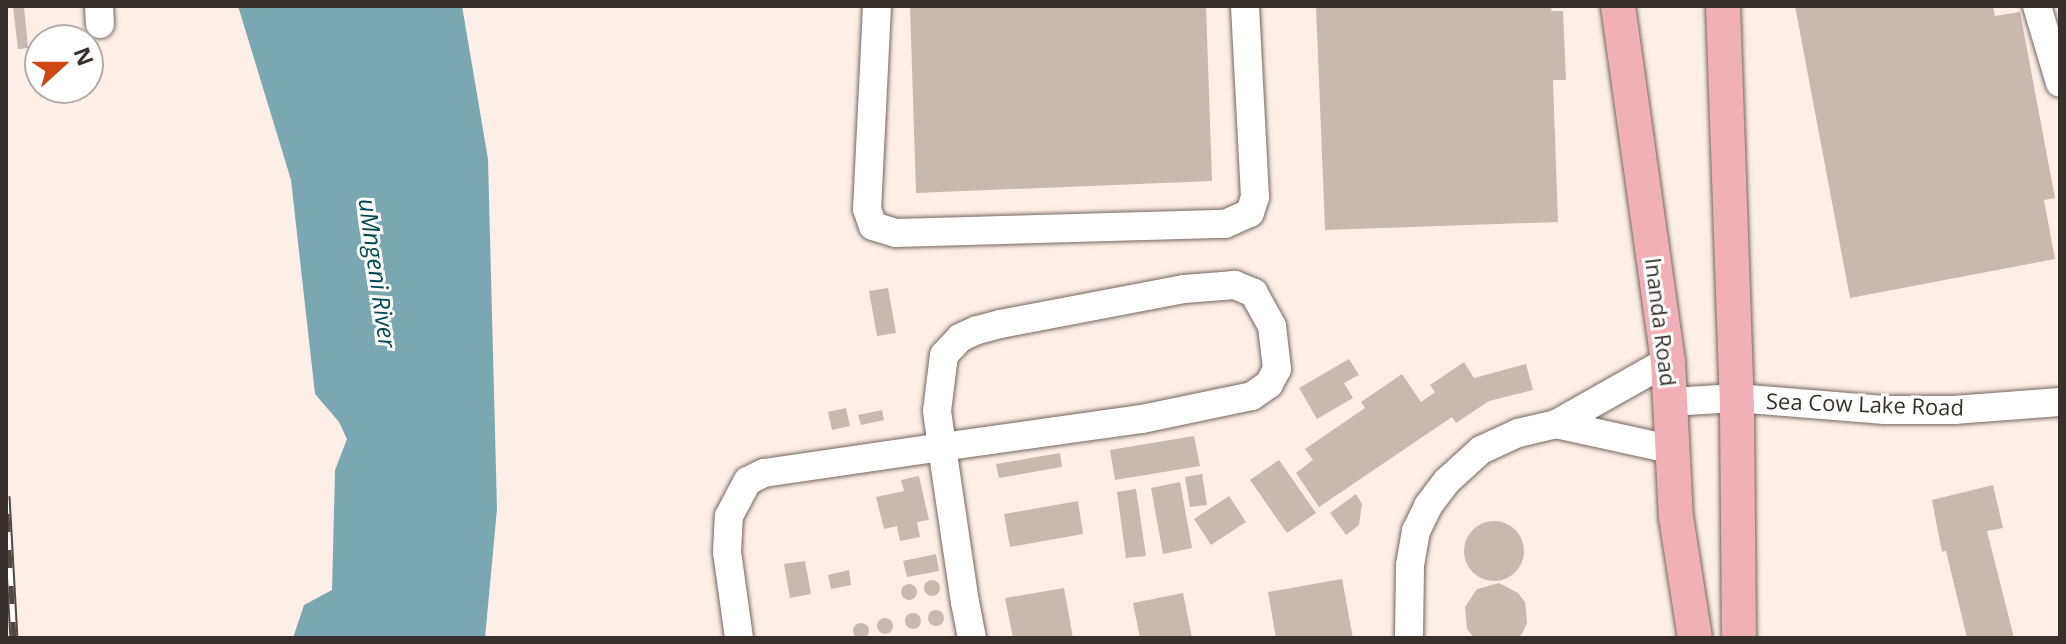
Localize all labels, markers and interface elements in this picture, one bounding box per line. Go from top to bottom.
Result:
north arrow [24,24,104,104]
text: N [67,42,102,70]
water label: uMngeni River [353,196,403,350]
street label: Inanda Road [1640,256,1682,388]
street label: Sea Cow Lake Road [1766,387,1964,421]

